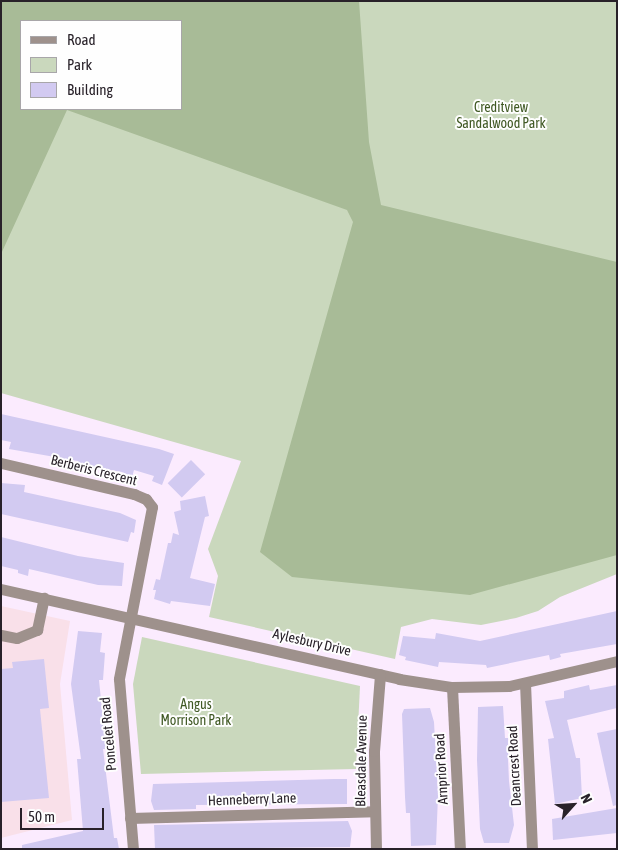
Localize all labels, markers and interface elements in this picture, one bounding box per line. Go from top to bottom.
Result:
legend [20,20,182,110]
text: Road [67,31,96,48]
text: Park [67,56,92,73]
text: Building [67,81,113,98]
park label: Creditview Sandalwood Park [456,99,546,132]
street label: Berberis Crescent [49,451,139,489]
street label: Aylesbury Drive [271,625,353,659]
street label: Poncelet Road [96,696,120,772]
park label: Angus Morrison Park [160,696,232,729]
street label: Bleasdale Avenue [352,715,370,807]
street label: Deancrest Road [503,725,525,807]
street label: Arnprior Road [431,733,451,805]
north arrow [548,780,598,830]
street label: Henneberry Lane [208,789,296,809]
text: N [577,791,595,806]
scale bar [22,798,106,830]
text: 50 m [28,808,55,825]

